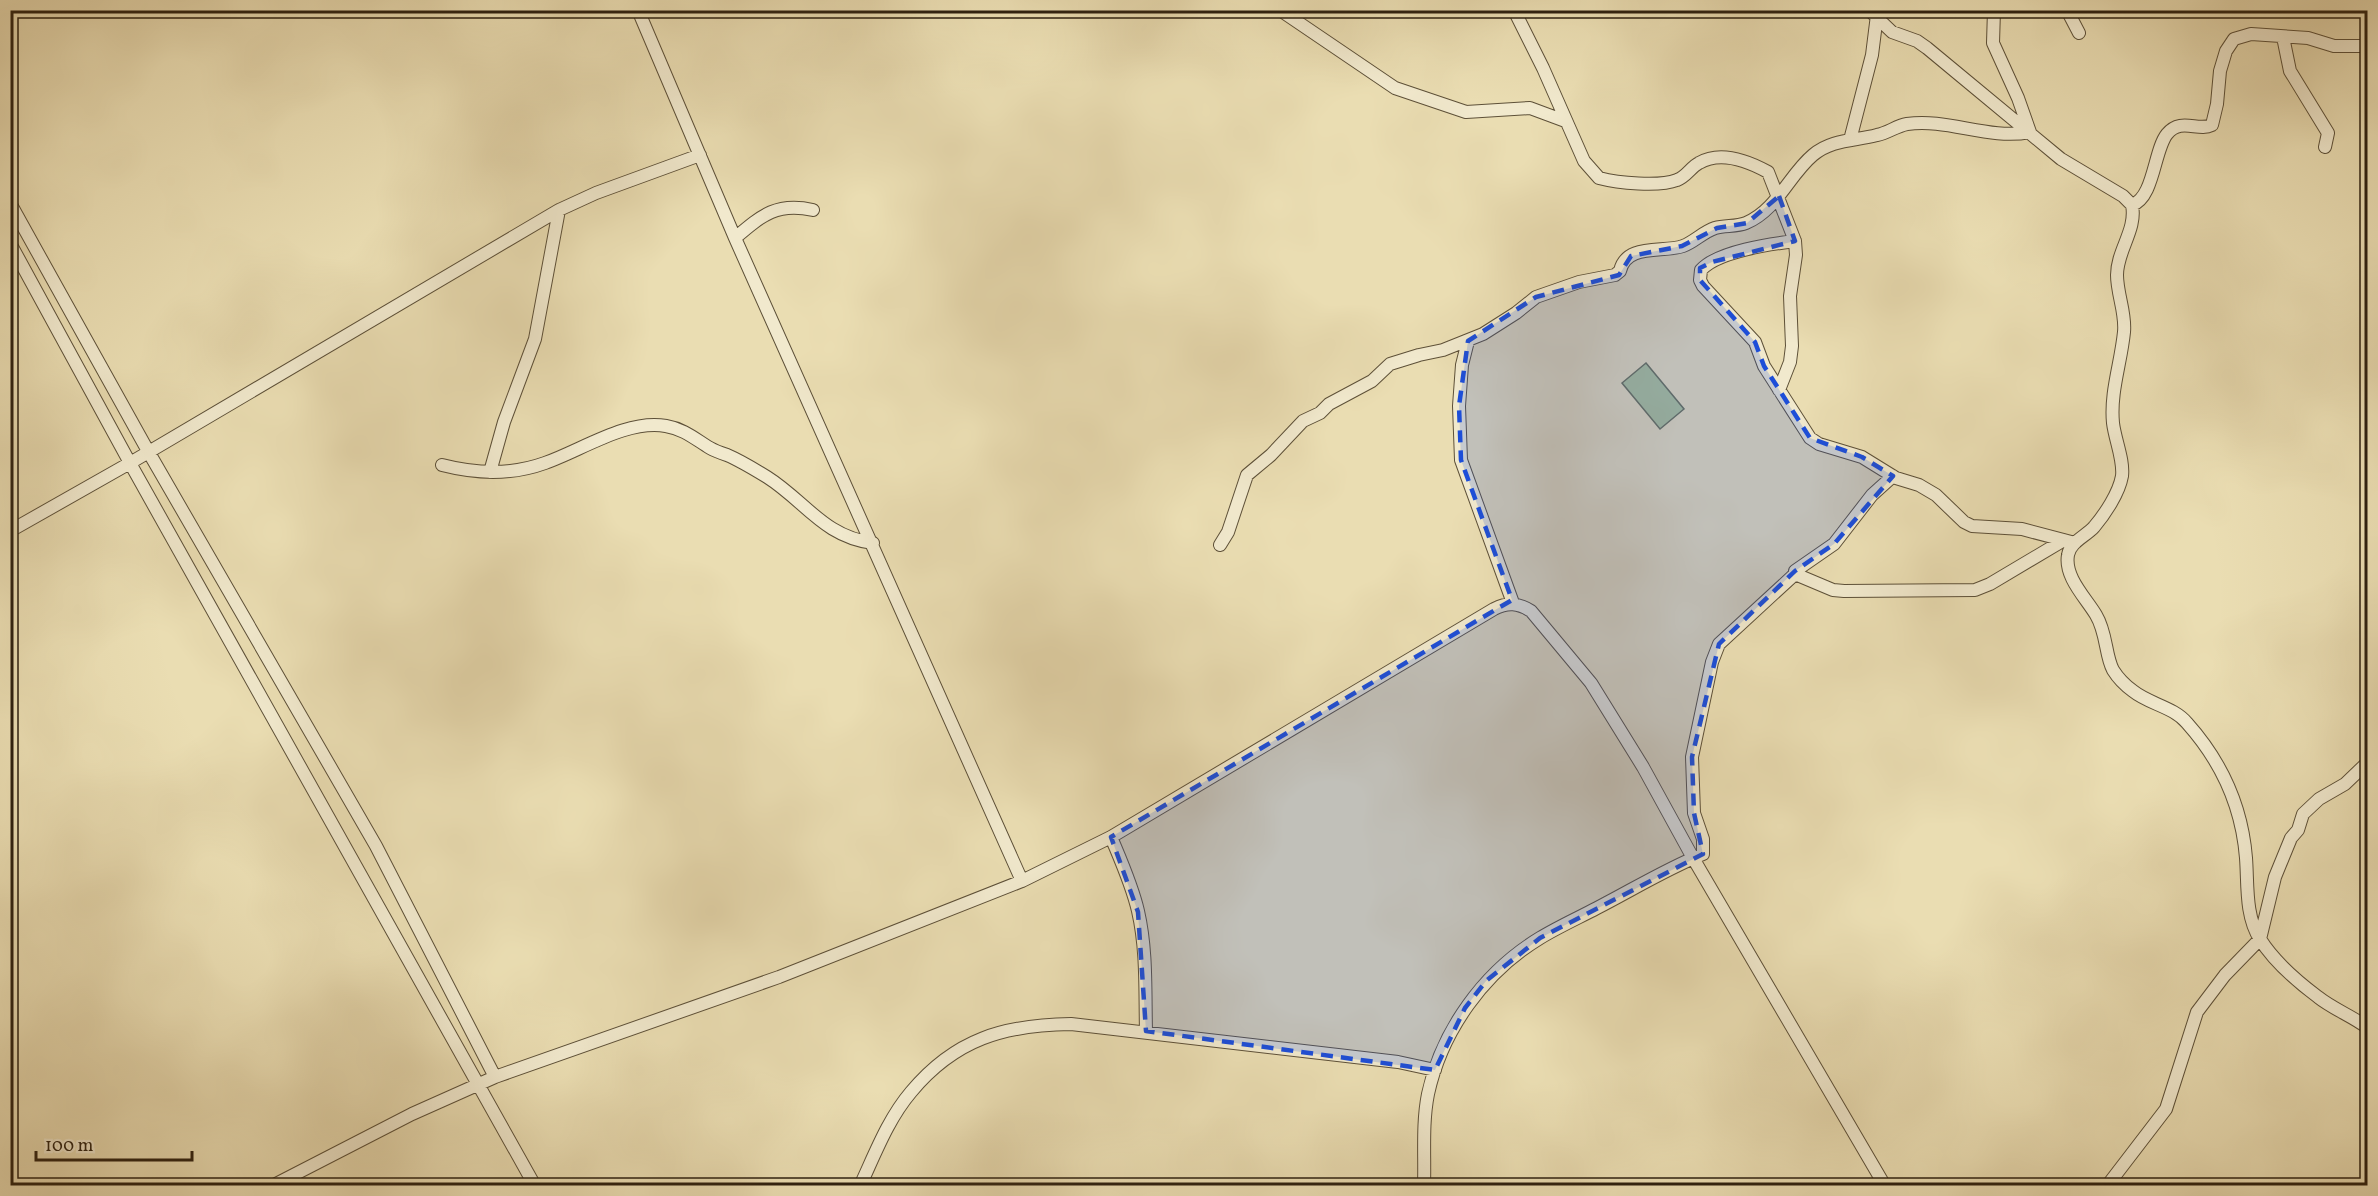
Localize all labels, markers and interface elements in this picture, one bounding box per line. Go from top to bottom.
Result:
scale bar [36,1124,192,1162]
text: 100 m [45,1134,94,1159]

